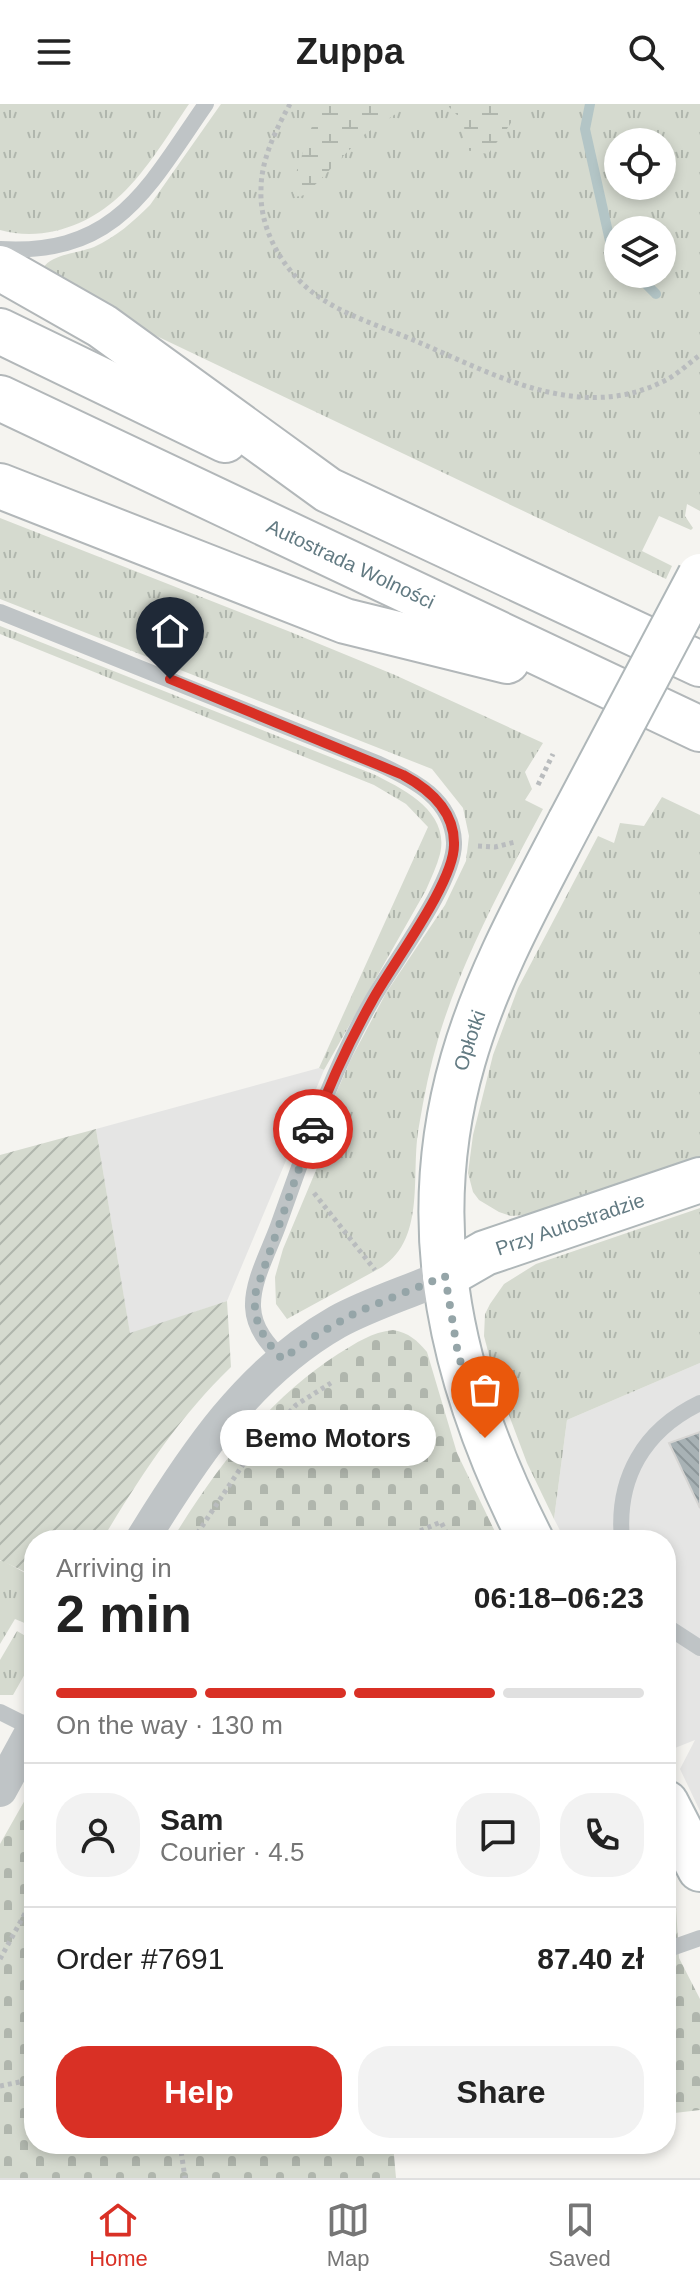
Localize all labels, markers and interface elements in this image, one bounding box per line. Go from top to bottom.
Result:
icon: menu [32,30,76,74]
icon: search [624,30,668,74]
text: Zuppa [296,31,404,72]
map controls [604,128,676,288]
button: locate [604,128,676,200]
button: layers [604,216,676,288]
street label: Autostrada Wolności [263,515,438,613]
pin [136,597,204,679]
icon: home [148,609,192,653]
street label: Opłotki [450,1007,490,1073]
courier [273,1089,353,1169]
icon: car [291,1107,335,1151]
street label: Przy Autostradzie [493,1189,647,1260]
pin [451,1356,519,1438]
icon: bag [463,1368,507,1412]
callout: Bemo Motors [221,1410,437,1466]
text: Bemo Motors [245,1423,411,1453]
text: Arriving in [56,1553,172,1583]
text: 06:18–06:23 [474,1581,644,1614]
text: 2 min [56,1585,192,1643]
text: On the way · 130 m [56,1710,283,1740]
button: person [56,1793,140,1877]
button: chat [456,1793,540,1877]
button: phone [560,1793,644,1877]
text: Sam [160,1803,223,1836]
text: Courier · 4.5 [160,1837,305,1867]
text: Order #7691 [56,1942,224,1975]
text: 87.40 zł [537,1942,644,1975]
button: Help [56,2046,342,2138]
button: Share [358,2046,644,2138]
tab: Home [89,2198,148,2272]
tab: Map [326,2198,370,2272]
tab: Saved [548,2198,611,2272]

